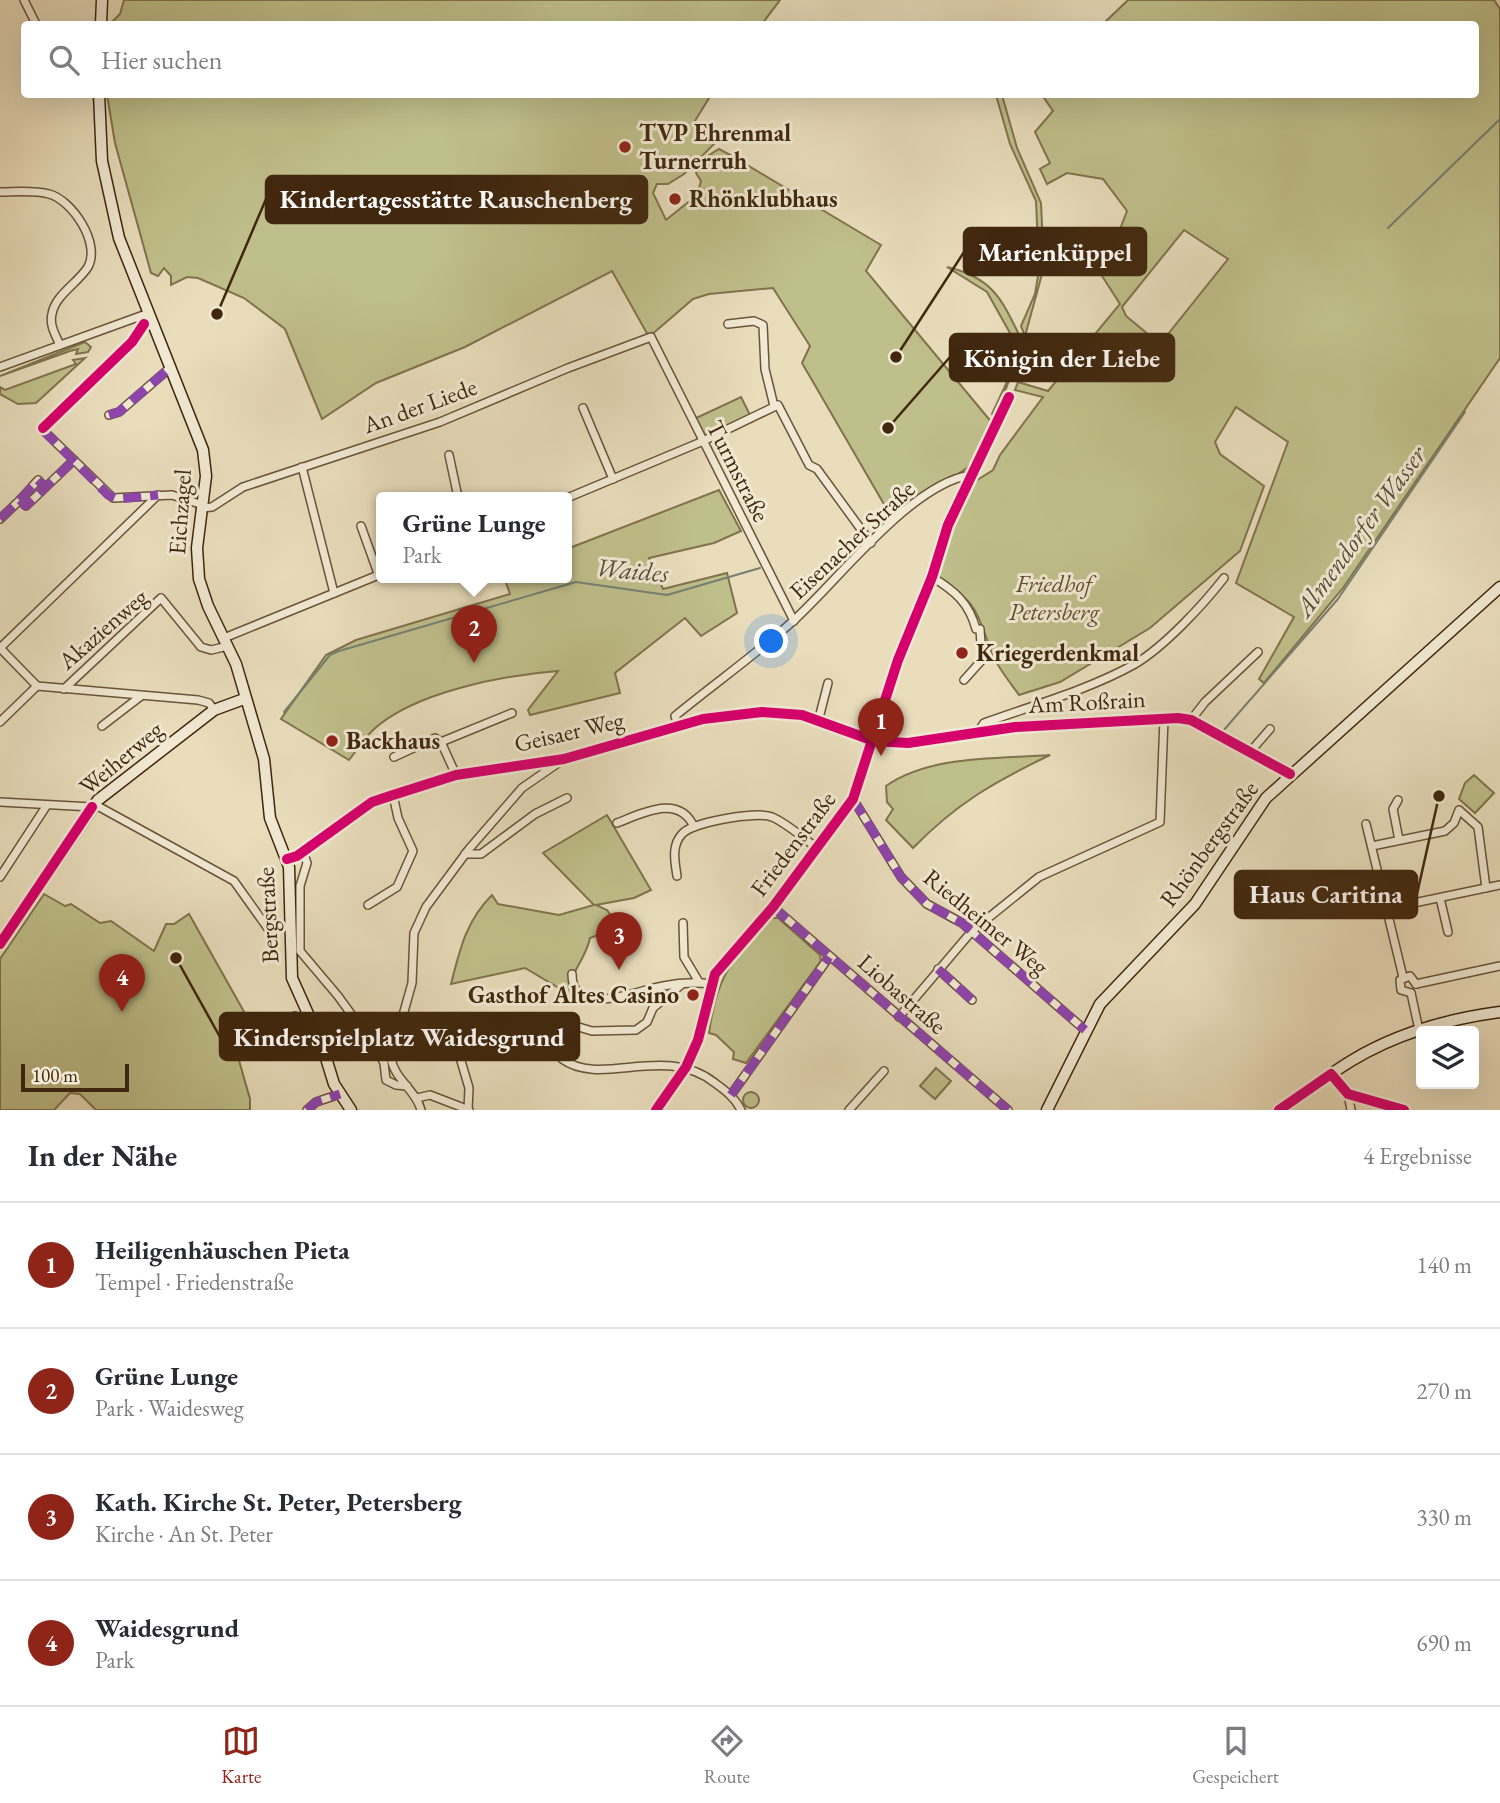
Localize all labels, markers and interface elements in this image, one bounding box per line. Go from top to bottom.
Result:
search box [21,21,1479,98]
icon: search [45,41,83,79]
text: Hier suchen [101,43,222,77]
place label: TVP Ehrenmal Turnerruh [639,117,791,176]
marker: TVP Ehrenmal Turnerruh [617,139,633,155]
callout: Kindertagesstätte Rauschenberg [266,176,647,223]
text: Kindertagesstätte Rauschenberg [280,182,633,216]
place label: Rhönklubhaus [689,183,838,214]
marker: Rhönklubhaus [667,191,683,207]
callout: Marienküppel [964,228,1146,275]
text: Marienküppel [978,235,1132,269]
callout: Königin der Liebe [950,334,1174,381]
text: Königin der Liebe [964,341,1160,375]
street label: An der Liede [358,371,481,441]
street label: Turmstraße [700,415,777,527]
water label: Almendorfer Wasser [1285,438,1434,625]
street label: Eichzagel [161,468,198,556]
street label: Eisenacher Straße [782,473,921,606]
popup [376,492,572,583]
text: Grüne Lunge [402,506,546,540]
text: Park [402,540,442,570]
water label: Waides [594,550,671,590]
park label: Friedhof Petersberg [1009,568,1100,627]
street label: Akazienweg [51,581,154,677]
pin: 2 [451,605,497,663]
your location [754,624,788,658]
place label: Kriegerdenkmal [976,637,1139,669]
marker: Kriegerdenkmal [954,645,970,661]
street label: Am Roßrain [1027,683,1147,720]
pin: 1 [858,698,904,756]
street label: Geisaer Weg [511,704,627,759]
street label: Weiherweg [72,713,169,802]
place label: Backhaus [346,725,440,756]
marker: Backhaus [324,733,340,749]
street label: Rhönbergstraße [1152,775,1265,913]
street label: Friedenstraße [743,785,842,902]
street label: Riedheimer Weg [917,862,1056,982]
street label: Bergstraße [250,866,285,964]
callout: Haus Caritina [1235,871,1417,918]
text: Haus Caritina [1249,877,1403,911]
pin: 3 [596,912,642,970]
street label: Liobastraße [852,947,953,1041]
pin: 4 [99,954,145,1012]
place label: Gasthof Altes Casino [468,979,679,1010]
marker: Gasthof Altes Casino [685,987,701,1003]
callout: Kinderspielplatz Waidesgrund [220,1013,579,1060]
text: Kinderspielplatz Waidesgrund [233,1020,565,1054]
map controls [1416,1026,1479,1089]
button: layers [1416,1026,1479,1089]
scale bar [21,1061,130,1093]
text: 100 m [32,1063,78,1088]
text: In der Nähe [28,1136,177,1175]
text: 4 Ergebnisse [1363,1141,1472,1171]
text: Heiligenhäuschen Pieta [95,1233,350,1267]
text: 1 [45,1250,57,1280]
text: 140 m [1416,1250,1472,1280]
text: Tempel · Friedenstraße [95,1267,294,1297]
text: Grüne Lunge [95,1359,238,1393]
text: 2 [45,1376,57,1406]
text: 270 m [1416,1376,1472,1406]
text: Park · Waidesweg [95,1393,244,1423]
text: Kath. Kirche St. Peter, Petersberg [95,1485,462,1519]
text: 3 [45,1502,57,1532]
text: 330 m [1416,1502,1472,1532]
text: Kirche · An St. Peter [95,1519,273,1549]
text: Waidesgrund [95,1611,239,1645]
text: 4 [45,1628,57,1658]
text: 690 m [1416,1628,1472,1658]
text: Park [95,1645,134,1675]
tab: Karte [221,1722,261,1789]
tab: Route [704,1722,750,1789]
tab: Gespeichert [1192,1722,1279,1789]

